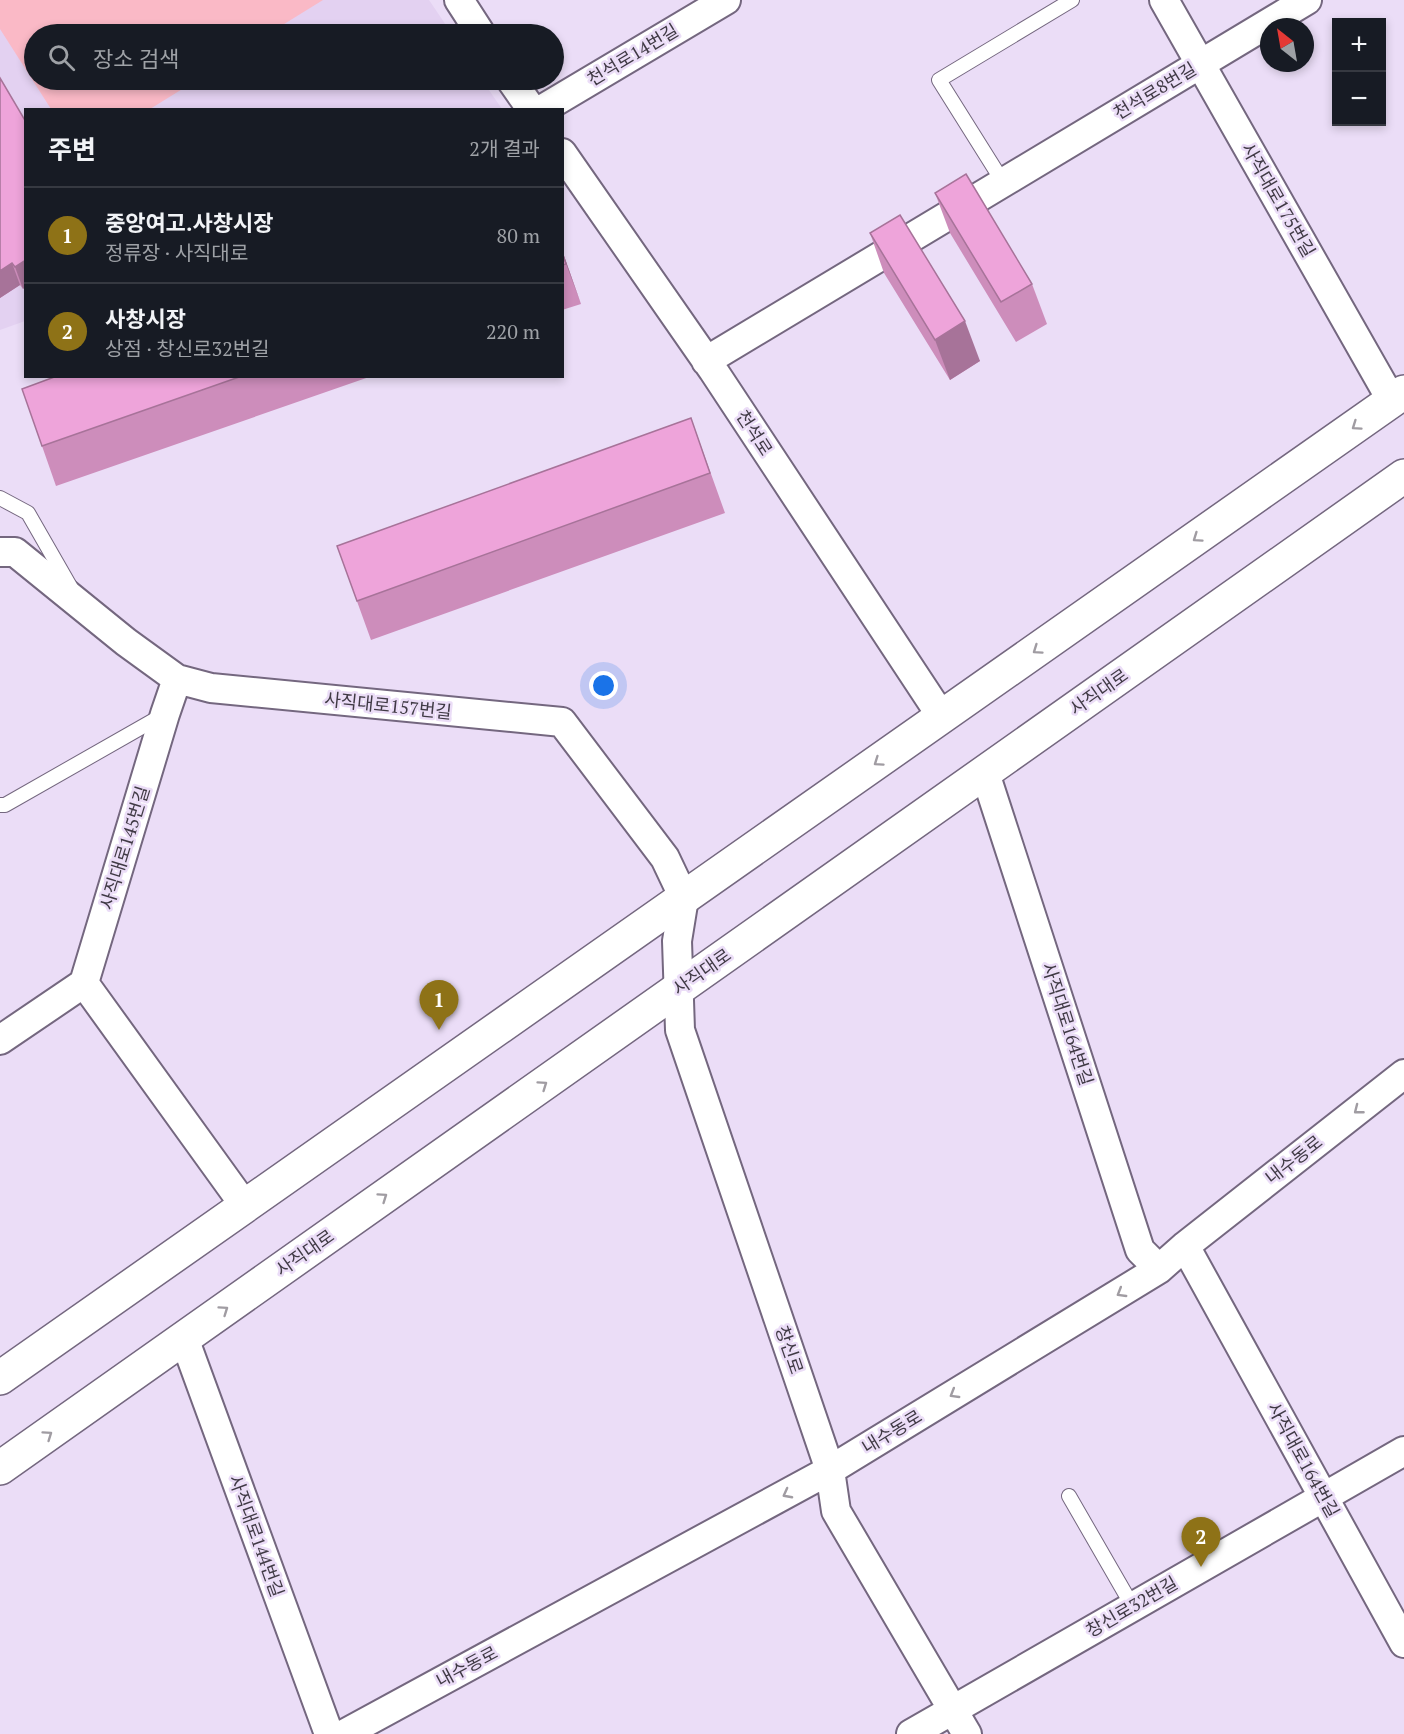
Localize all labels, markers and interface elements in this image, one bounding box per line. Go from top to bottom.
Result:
street label: 천석로14번길 [583,18,682,91]
north arrow [1260,18,1314,72]
map controls [1332,18,1386,126]
button: + [1332,18,1386,72]
search box [24,24,564,90]
icon: search [45,41,78,74]
text: 장소 검색 [93,44,179,73]
street label: 천석로8번길 [1109,56,1200,124]
button: − [1332,72,1386,126]
text: 주변 [48,132,96,166]
text: 2개 결과 [469,135,540,162]
street label: 사직대로175번길 [1236,138,1321,261]
text: 중앙여고.사창시장 [105,208,273,237]
text: 1 [62,222,73,249]
text: 80 m [497,222,540,249]
text: 정류장 · 사직대로 [105,239,248,266]
text: 사창시장 [105,304,186,333]
text: 2 [62,318,73,345]
text: 220 m [486,318,540,345]
text: 상점 · 창신로32번길 [105,335,270,362]
street label: 천석로 [731,405,778,460]
one-way arrow [1352,419,1363,430]
one-way arrow [1192,531,1203,542]
one-way arrow [1033,643,1044,654]
street label: 사직대로 [1064,662,1132,720]
your location [589,671,618,700]
street label: 사직대로157번길 [323,686,453,724]
one-way arrow [873,755,884,766]
street label: 사직대로145번길 [94,783,154,912]
street label: 사직대로 [667,942,735,1000]
street label: 사직대로164번길 [1037,959,1099,1088]
pin: 1 [420,980,458,1030]
one-way arrow [536,1081,547,1092]
one-way arrow [1354,1102,1365,1113]
street label: 내수동로 [1260,1129,1327,1189]
one-way arrow [377,1193,388,1204]
street label: 사직대로 [270,1223,338,1281]
one-way arrow [1117,1285,1127,1297]
one-way arrow [218,1306,229,1317]
street label: 창신로 [771,1322,809,1377]
one-way arrow [950,1387,960,1399]
street label: 사직대로164번길 [1262,1398,1345,1521]
street label: 내수동로 [857,1404,926,1458]
one-way arrow [41,1431,52,1442]
street label: 사직대로144번길 [224,1471,290,1600]
one-way arrow [782,1487,793,1498]
pin: 2 [1182,1518,1220,1567]
street label: 창신로32번길 [1081,1570,1182,1642]
street label: 내수동로 [432,1640,501,1692]

